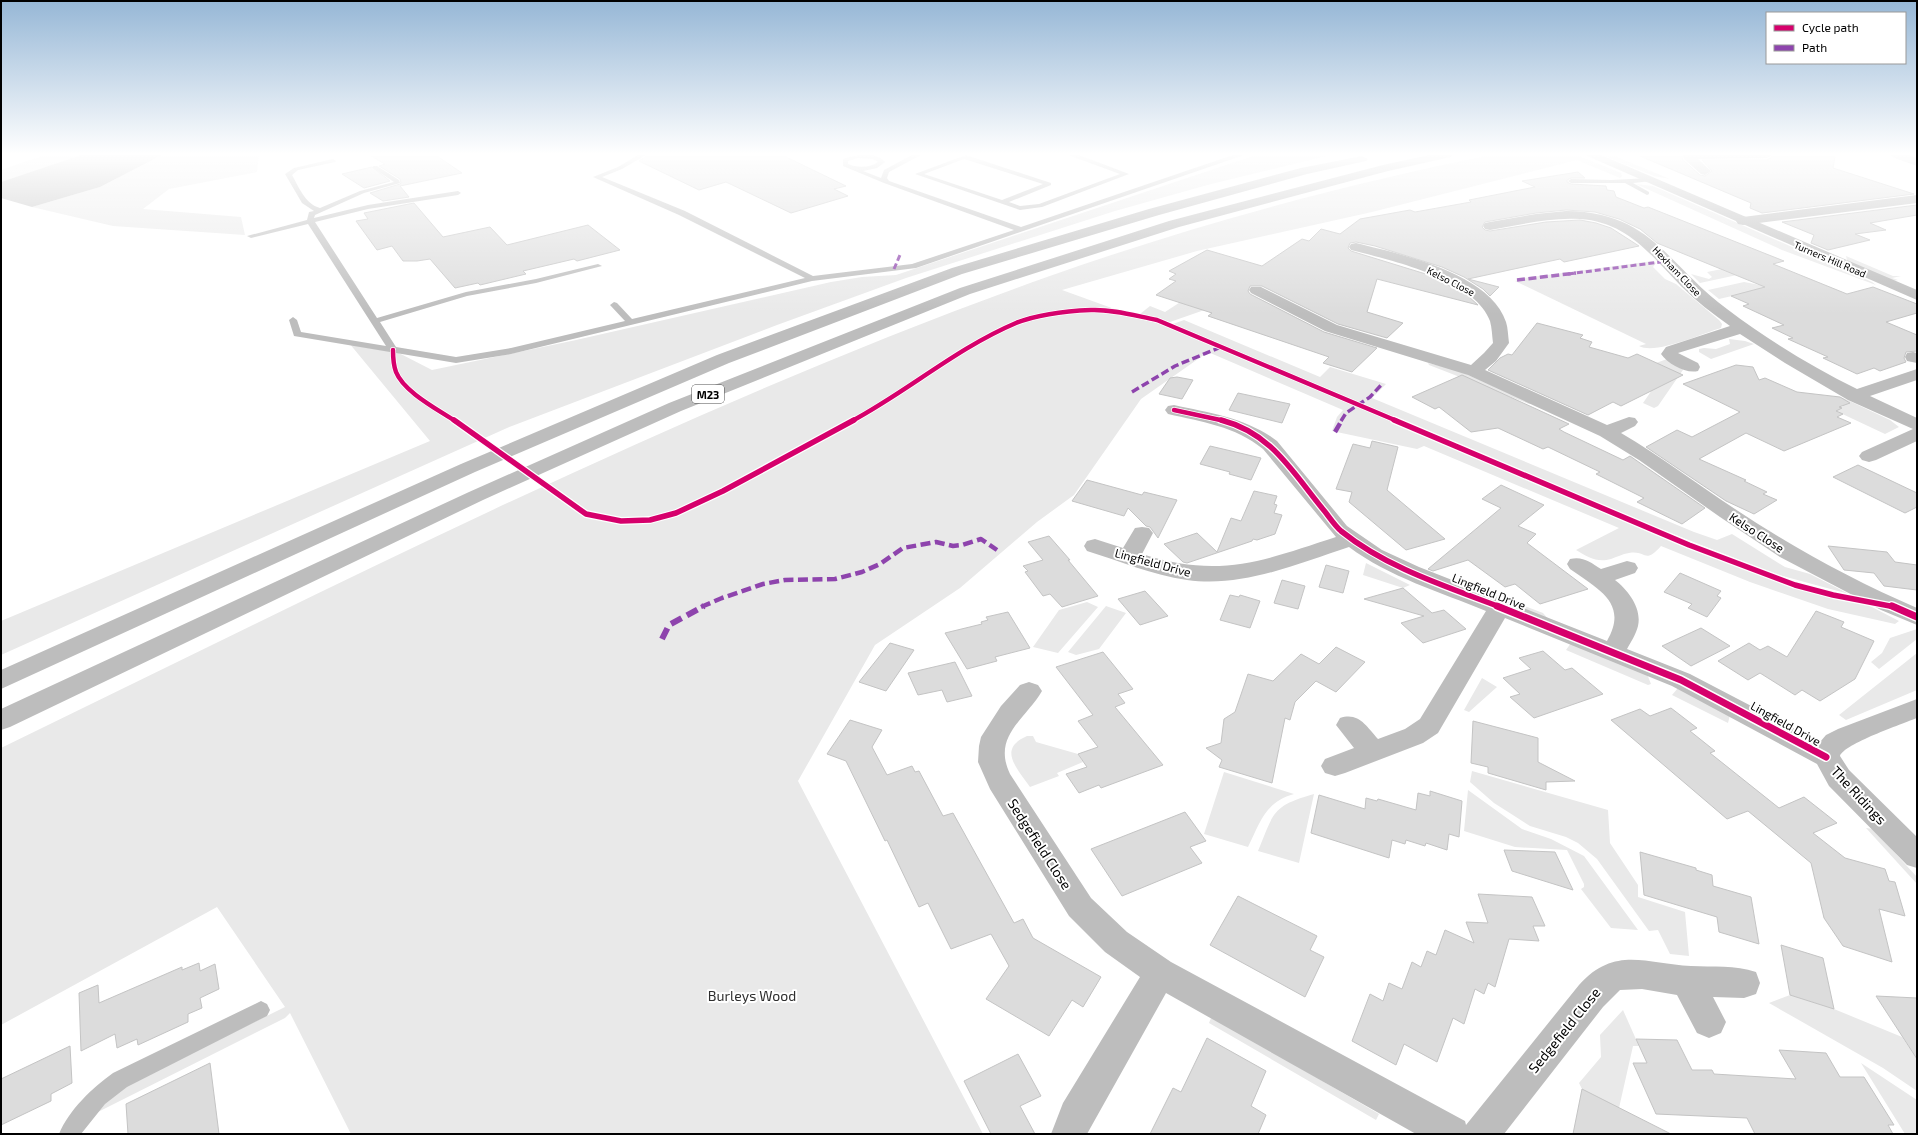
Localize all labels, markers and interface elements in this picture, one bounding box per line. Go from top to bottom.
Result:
legend [1766,12,1906,64]
text: Cycle path [1802,20,1859,34]
text: Path [1802,40,1827,54]
street label: Turners Hill Road [1792,238,1868,280]
street label: Hexham Close [1650,244,1704,298]
street label: Kelso Close [1425,264,1477,298]
road number: M23 [692,385,724,403]
street label: Kelso Close [1727,509,1787,555]
street label: Lingfield Drive [1113,545,1193,579]
street label: Lingfield Drive [1450,570,1528,612]
street label: Lingfield Drive [1748,698,1824,748]
street label: The Ridings [1828,762,1890,828]
street label: Sedgefield Close [1004,795,1076,893]
street label: Sedgefield Close [1524,984,1604,1076]
park label: Burleys Wood [708,987,796,1004]

